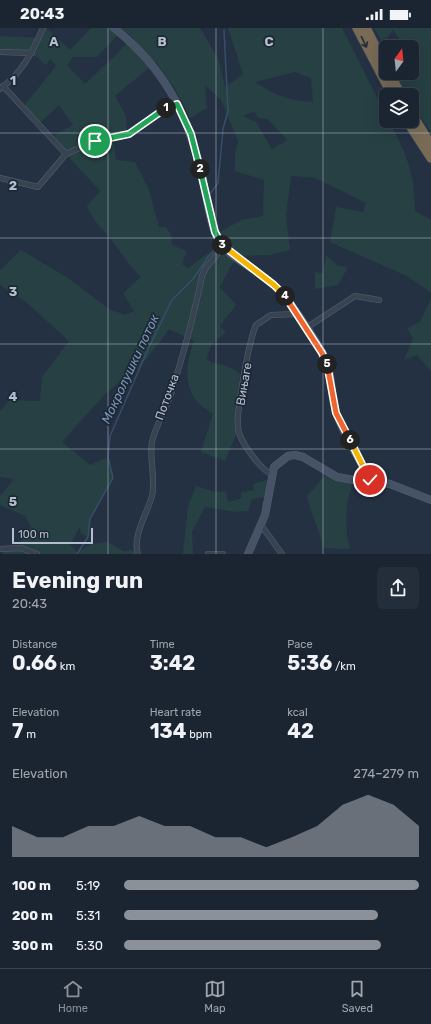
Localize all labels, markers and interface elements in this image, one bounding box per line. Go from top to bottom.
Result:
text: 20:43 [20,5,64,23]
text: A [49,34,59,49]
text: B [157,34,167,49]
text: C [264,34,274,49]
one-way arrow [361,36,368,48]
north arrow [379,40,419,80]
map controls [379,40,419,128]
text: 1 [10,73,16,88]
button: layers [379,88,419,128]
pin: 1 [156,98,176,118]
text: 1 [163,101,169,114]
pin [78,124,112,158]
icon: arrive [84,130,106,152]
pin: 2 [190,159,210,179]
text: 2 [196,162,204,175]
text: 2 [9,178,17,193]
pin: 3 [212,235,232,255]
text: 3 [218,238,226,251]
text: 3 [9,284,18,299]
pin: 4 [275,286,295,306]
text: 4 [281,289,289,302]
water label: Мокролушки поток [98,312,162,426]
pin: 5 [317,354,337,374]
text: 5 [323,357,331,370]
street label: Вињаге [233,361,255,406]
street label: Поточка [152,372,182,422]
text: 4 [9,389,18,404]
pin: 6 [340,430,360,450]
text: 6 [346,433,354,446]
pin [353,463,387,497]
icon: check [359,469,381,491]
text: 5 [9,494,17,509]
scale bar [12,526,93,545]
text: 100 m [18,528,49,541]
text: Evening run [12,567,143,594]
button: share [377,567,419,609]
text: 20:43 [12,596,47,611]
text: Distance [12,638,57,651]
text: Time [150,638,175,651]
text: Pace [287,638,313,651]
text: 0.66 [12,651,57,675]
text: 3:42 [150,651,195,675]
text: 5:36 [287,651,332,675]
text: km [57,660,75,673]
text: /km [332,660,356,673]
text: Elevation [12,706,59,719]
text: Heart rate [150,706,202,719]
text: kcal [287,706,308,719]
text: 7 [12,719,23,743]
text: 134 [150,719,186,743]
text: 42 [287,719,314,743]
text: m [23,728,36,741]
text: bpm [186,728,212,741]
text: Elevation [12,766,68,781]
text: 274–279 m [353,766,419,781]
text: 100 m [12,878,51,893]
text: 5:19 [76,878,100,893]
text: 200 m [12,908,53,923]
text: 5:31 [76,908,100,923]
text: 300 m [12,938,53,953]
text: 5:30 [76,938,103,953]
tab: Home [58,978,88,1015]
tab: Map [204,978,226,1015]
tab: Saved [342,978,373,1015]

